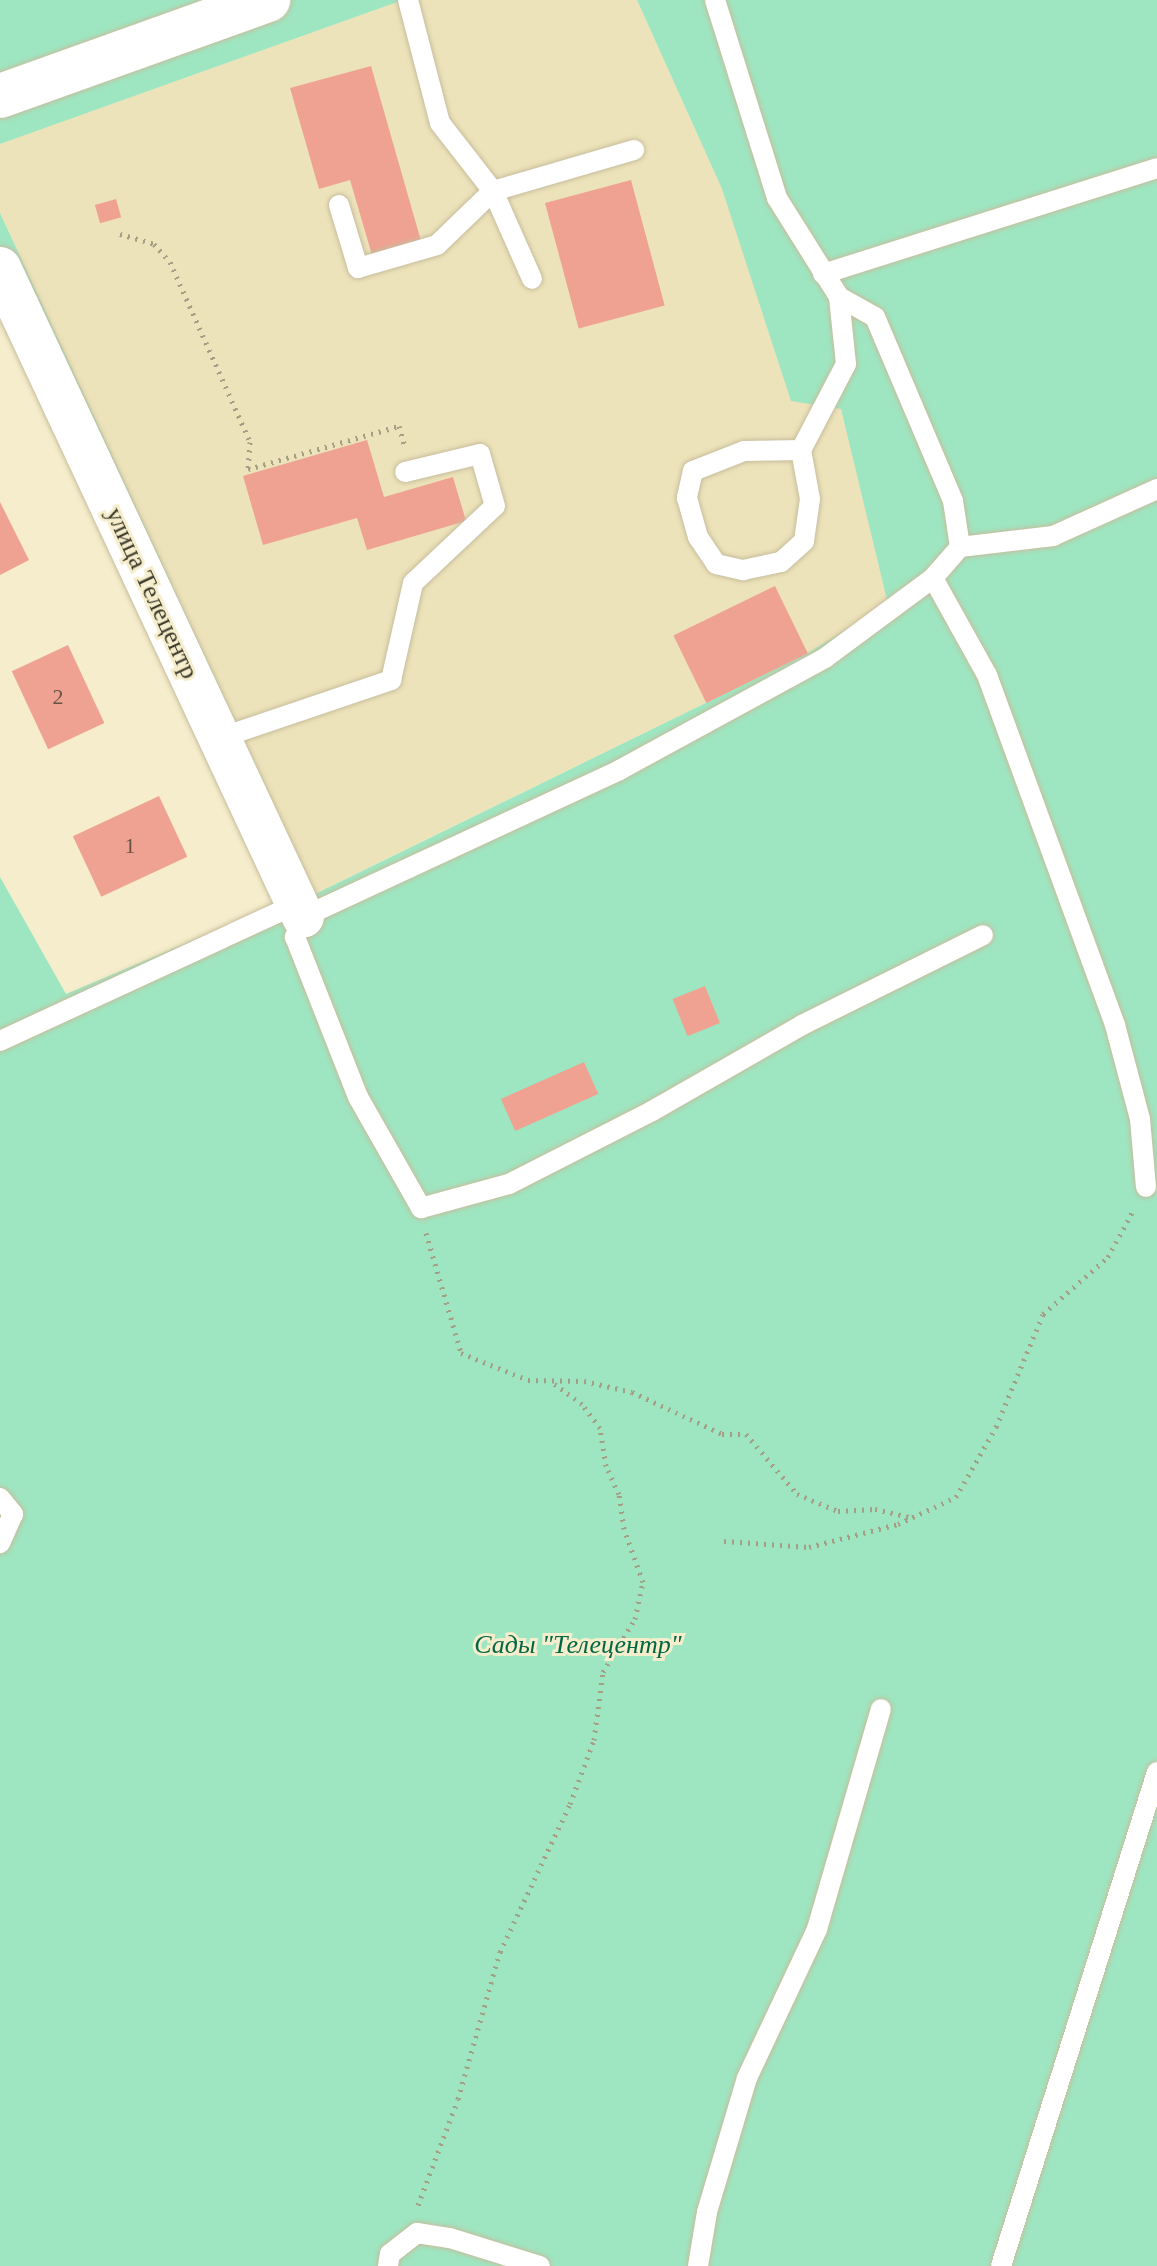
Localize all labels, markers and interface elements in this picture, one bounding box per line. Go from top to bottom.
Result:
street label: улица Телецентр [99,502,205,684]
house number: 2 [52,684,64,710]
house number: 1 [124,833,136,859]
park label: Сады "Телецентр" [474,1629,682,1661]

